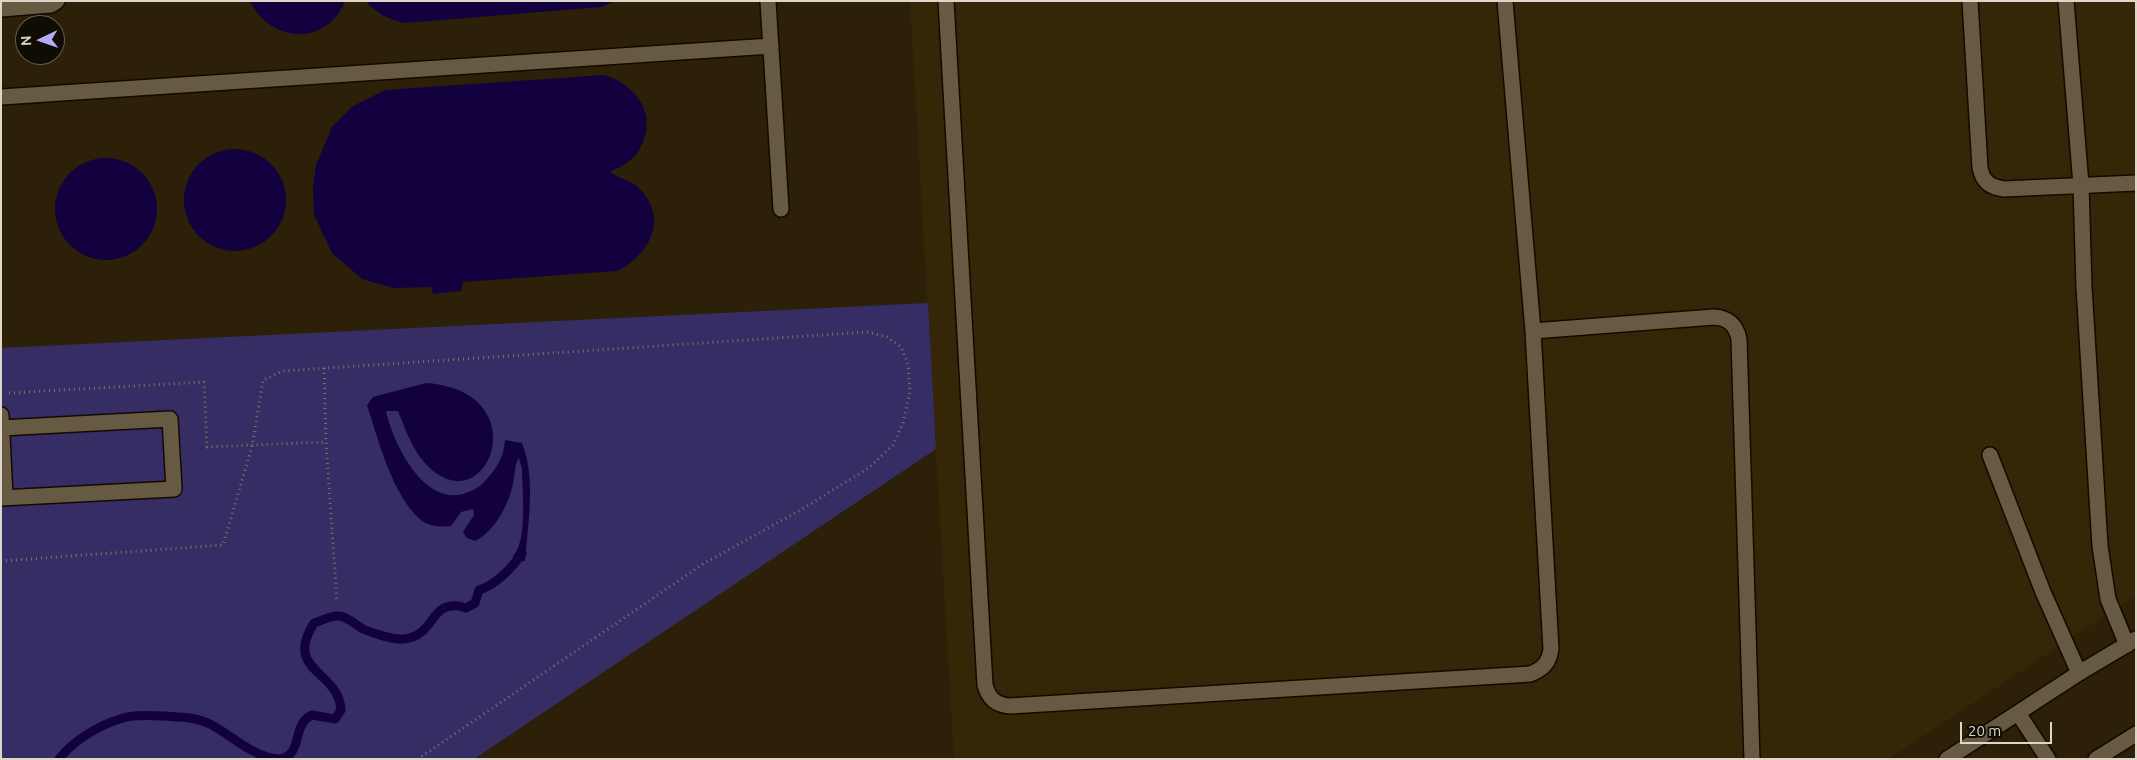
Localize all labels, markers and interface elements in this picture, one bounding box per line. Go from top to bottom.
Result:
north arrow [15,15,65,65]
text: N [18,35,34,46]
scale bar [1962,712,2054,744]
text: 20 m [1968,722,2001,739]

